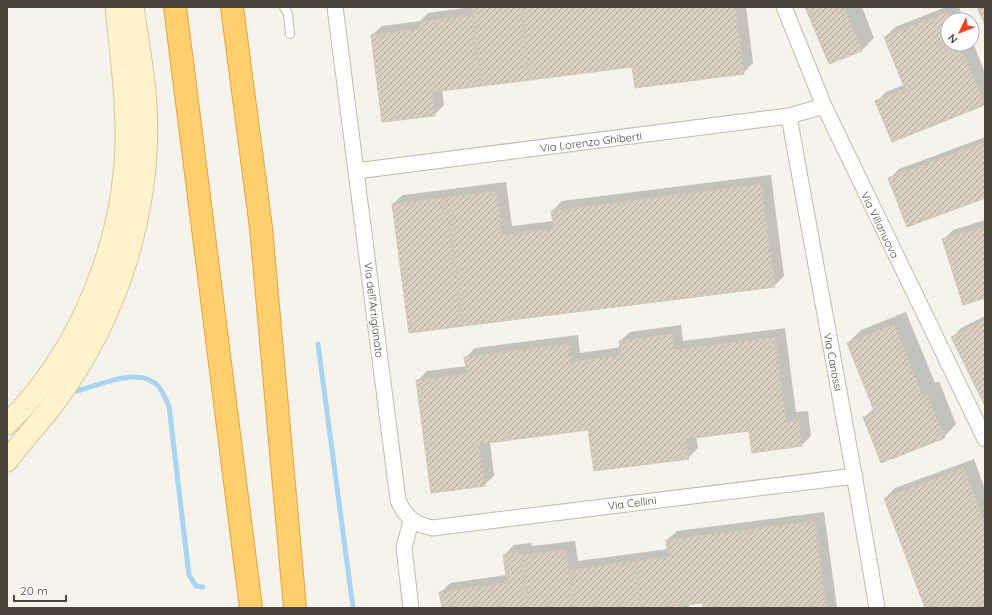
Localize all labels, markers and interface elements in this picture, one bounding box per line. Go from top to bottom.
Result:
north arrow [940,12,980,52]
text: N [945,31,961,47]
street label: Via Lorenzo Ghiberti [539,129,643,155]
street label: Via Villanuova [858,189,902,261]
street label: Via dell'Artigianato [361,261,387,359]
street label: Via Canossi [821,332,845,392]
street label: Via Cellini [607,493,657,513]
scale bar [14,577,66,603]
text: 20 m [20,583,48,598]

